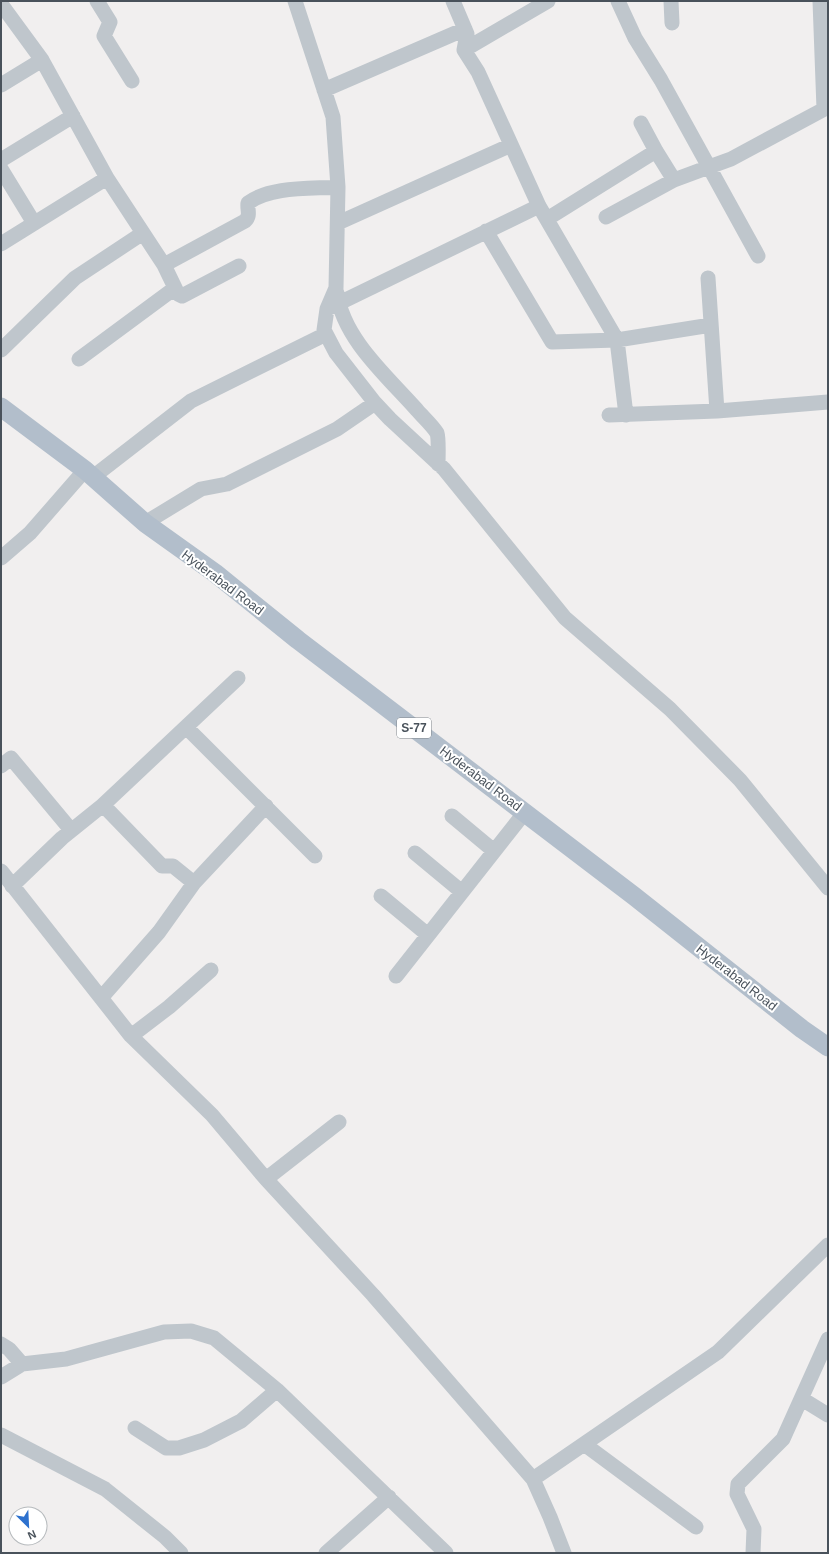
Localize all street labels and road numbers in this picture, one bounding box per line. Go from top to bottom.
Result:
street label: Hyderabad Road [179,547,266,618]
road number: S-77 [397,718,431,738]
street label: Hyderabad Road [437,743,524,814]
street label: Hyderabad Road [693,941,780,1014]

